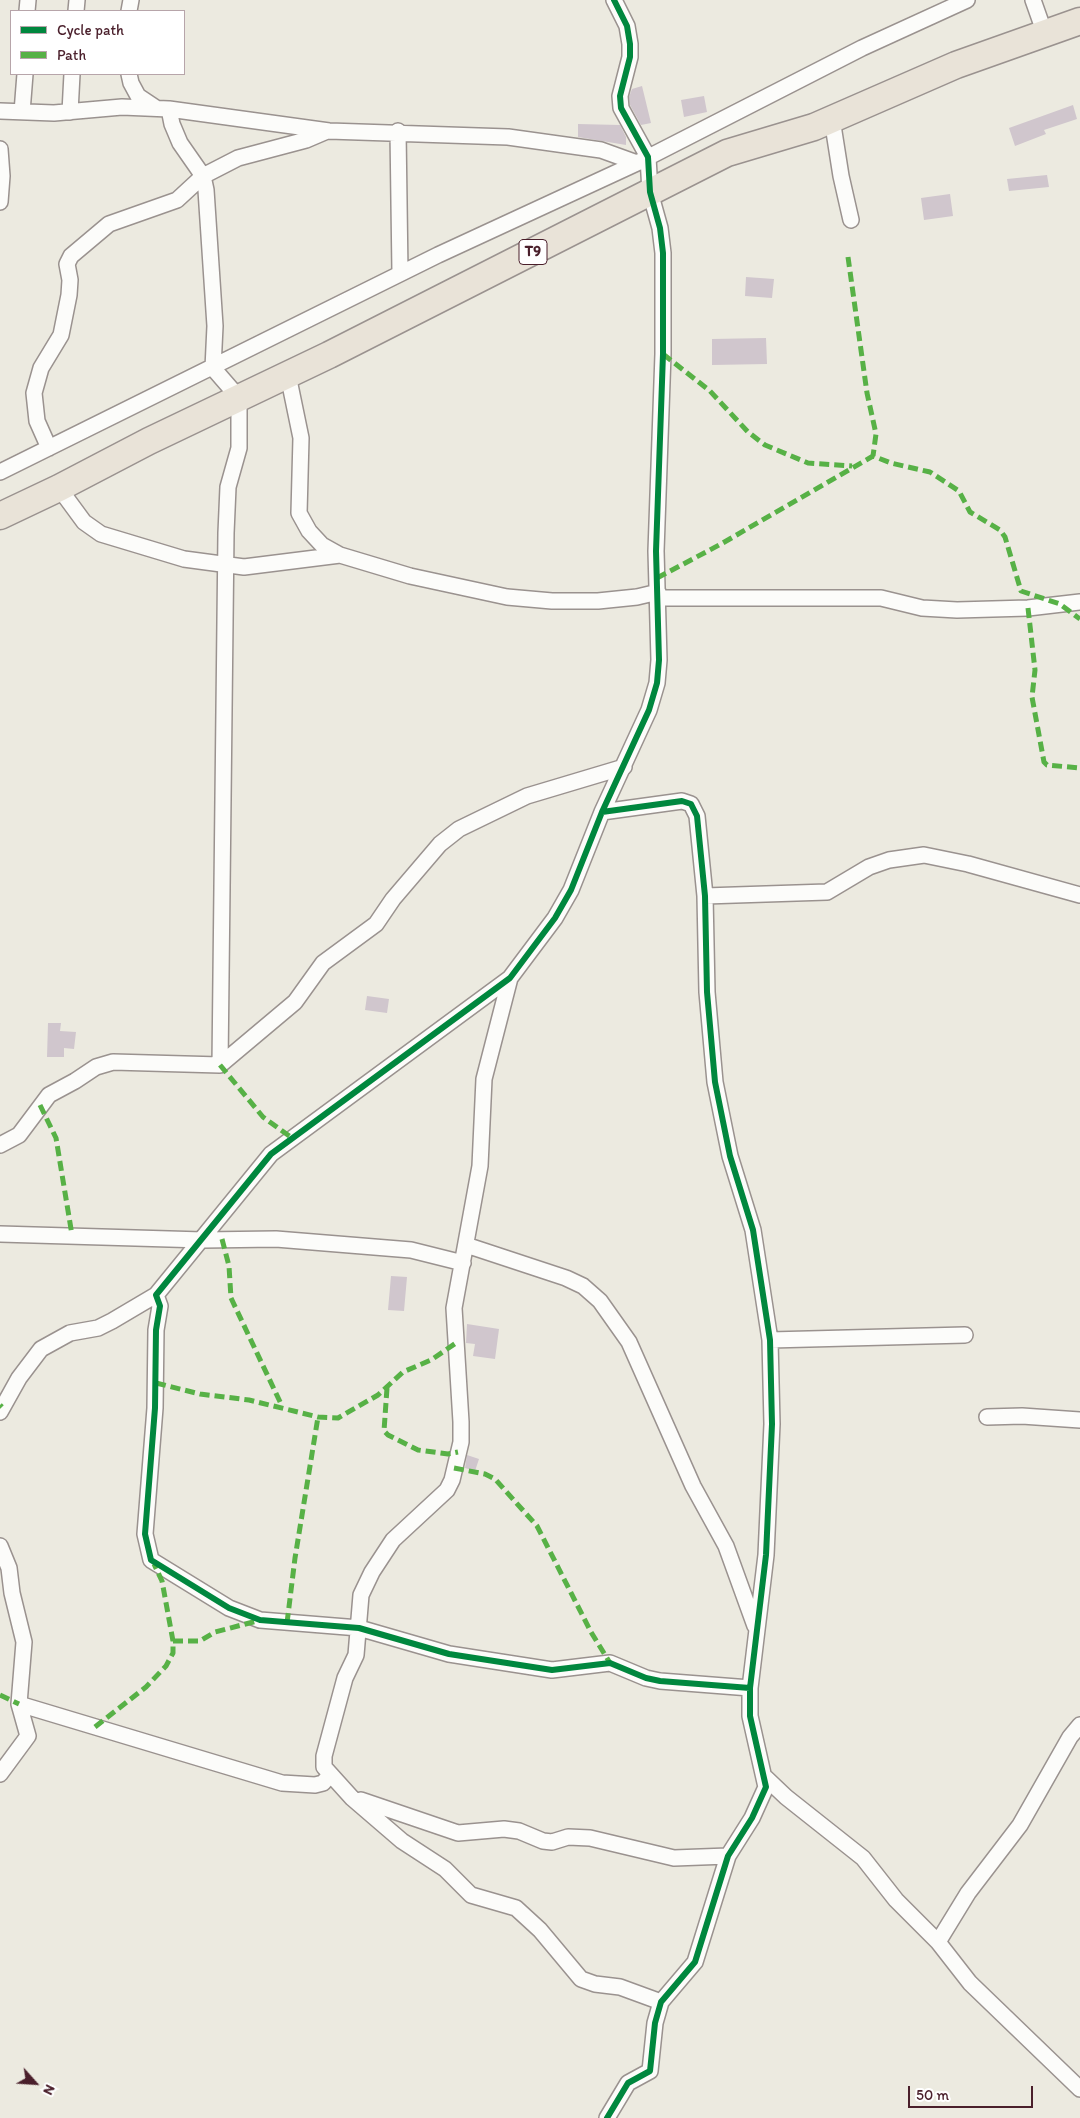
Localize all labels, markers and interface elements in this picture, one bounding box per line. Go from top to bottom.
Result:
legend [10,10,185,75]
text: Cycle path [57,21,124,39]
text: Path [57,46,86,64]
road number: T9 [519,240,547,264]
north arrow [10,2058,60,2108]
scale bar [910,2076,1035,2108]
text: N [39,2082,59,2098]
text: 50 m [916,2086,949,2104]

